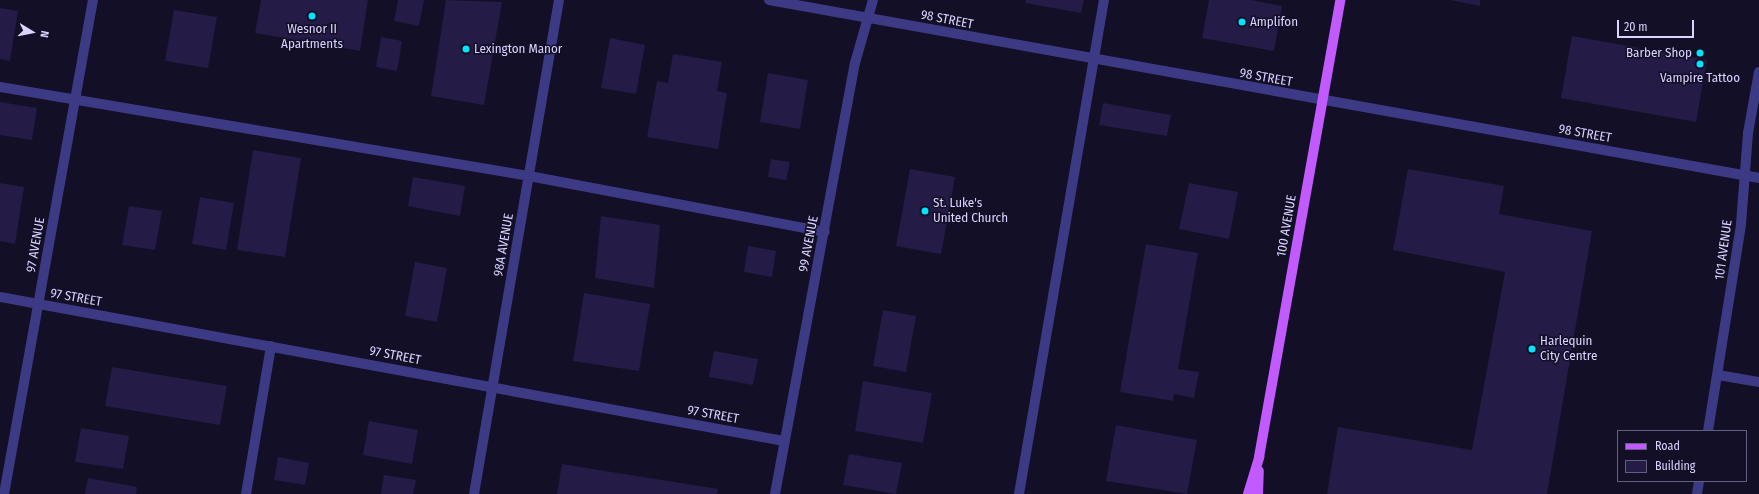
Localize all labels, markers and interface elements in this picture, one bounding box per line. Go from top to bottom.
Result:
street label: 98 STREET [919,7,975,33]
marker: Wesnor II Apartments [307,11,317,21]
north arrow [12,12,52,52]
scale bar [1619,12,1696,38]
place label: Amplifon [1250,14,1298,30]
marker: Amplifon [1237,17,1247,27]
text: 20 m [1624,20,1648,34]
place label: Wesnor II Apartments [281,22,343,53]
text: N [37,30,51,39]
place label: Lexington Manor [474,41,562,57]
marker: Lexington Manor [461,44,471,54]
place label: Barber Shop [1626,45,1692,61]
marker: Barber Shop [1695,48,1705,58]
marker: Vampire Tattoo [1695,59,1705,69]
street label: 98 STREET [1238,66,1294,90]
place label: Vampire Tattoo [1660,70,1740,86]
street label: 98 STREET [1557,122,1613,146]
street label: 100 AVENUE [1274,194,1300,258]
place label: St. Luke's United Church [933,196,1008,227]
marker: St. Luke's United Church [920,206,930,216]
street label: 98A AVENUE [491,212,517,278]
street label: 99 AVENUE [796,215,822,273]
street label: 97 AVENUE [24,216,48,274]
street label: 101 AVENUE [1712,219,1736,281]
street label: 97 STREET [49,286,103,310]
place label: Harlequin City Centre [1540,334,1597,365]
street label: 97 STREET [368,343,422,369]
marker: Harlequin City Centre [1527,344,1537,354]
street label: 97 STREET [686,403,740,427]
legend [1617,430,1747,482]
text: Road [1655,439,1680,453]
text: Building [1655,459,1695,473]

